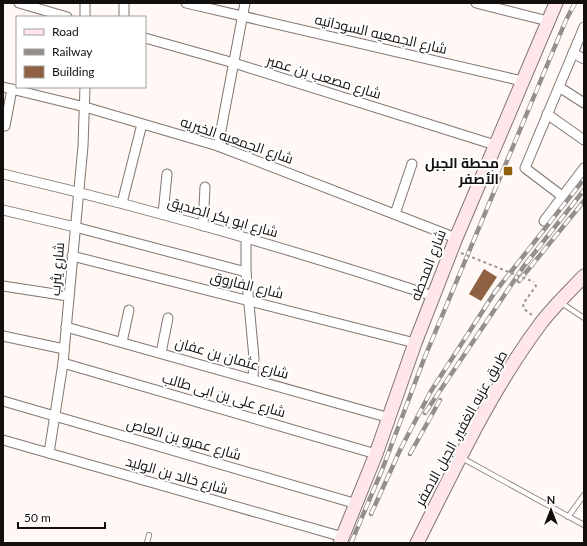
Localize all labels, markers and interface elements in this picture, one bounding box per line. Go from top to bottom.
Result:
street label: شارع الجمعيه السودانيه [313,10,449,58]
legend [16,16,146,88]
text: Road [52,24,79,39]
text: Railway [52,44,93,59]
street label: شارع مصعب بن عمير [264,51,383,103]
text: Building [52,64,95,79]
street label: شارع الجمعيه الخيريه [178,112,296,168]
place label: محطة الجبل الأصفر [425,154,499,188]
marker: محطة الجبل الأصفر [502,165,514,177]
street label: شارع ابو بكر الصديق [166,193,280,241]
street label: شارع المحطه [406,227,450,303]
street label: شارع يثرب [46,241,68,297]
street label: شارع الفاروق [209,267,285,303]
street label: شارع عثمان بن عفان [173,333,291,383]
street label: طريق عزبه الغفير, الجبل الاصفر [410,347,511,510]
street label: شارع على بن ابى طالب [160,369,288,421]
street label: شارع عمرو بن العاص [125,414,243,464]
street label: شارع خالد بن الوليد [124,452,230,498]
north arrow [531,490,571,530]
text: N [547,493,555,506]
scale bar [18,504,105,530]
text: 50 m [24,510,51,525]

